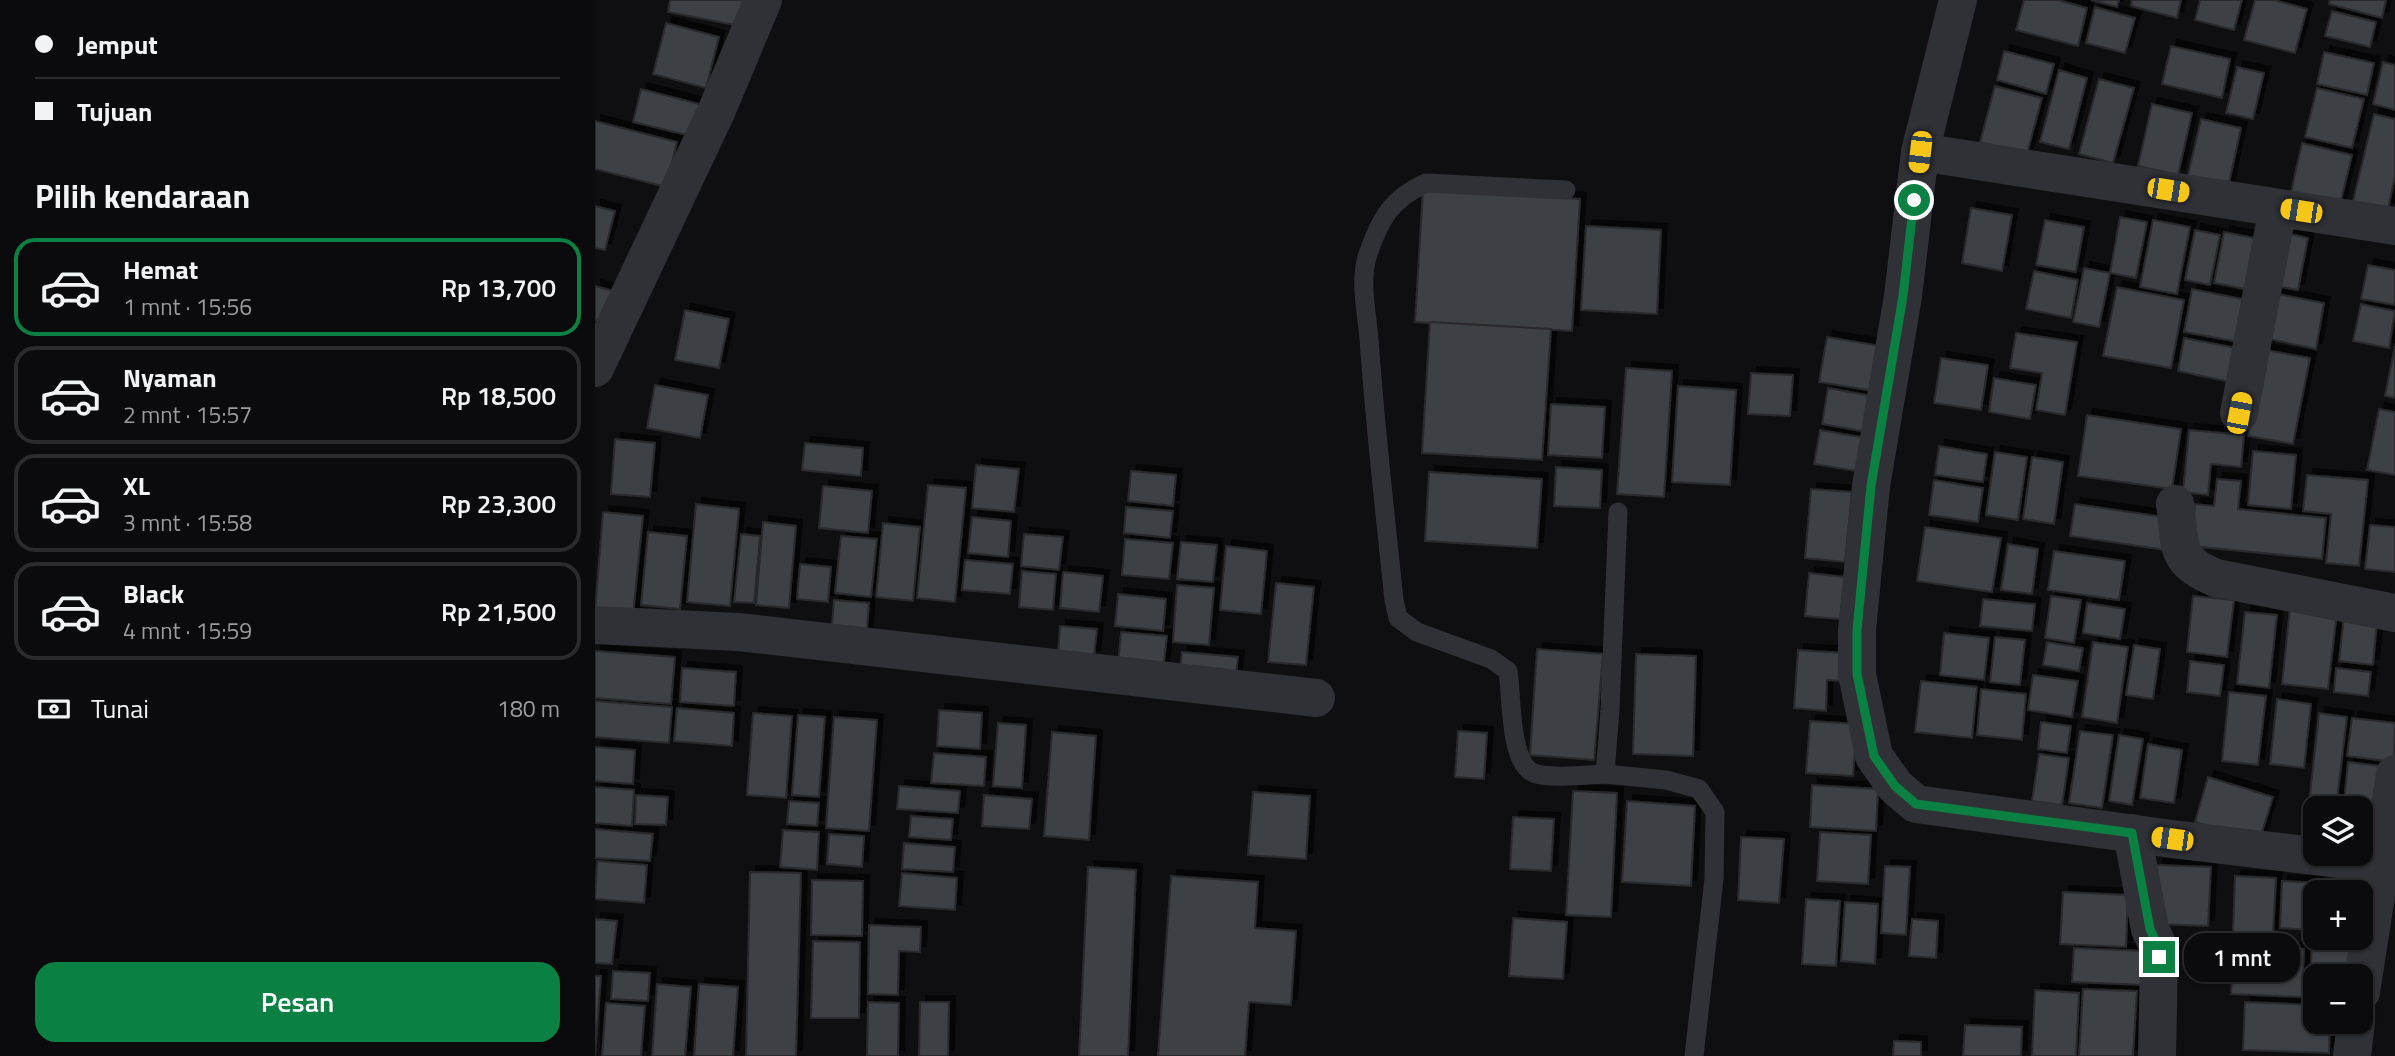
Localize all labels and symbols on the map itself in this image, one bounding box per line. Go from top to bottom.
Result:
car [1908,130,1933,174]
car [2146,176,2191,204]
route start [1898,184,1930,216]
car [2279,197,2324,225]
car [2225,390,2254,436]
car [2150,826,2195,852]
callout: 1 mnt [2183,932,2299,982]
route end [2143,941,2175,973]

